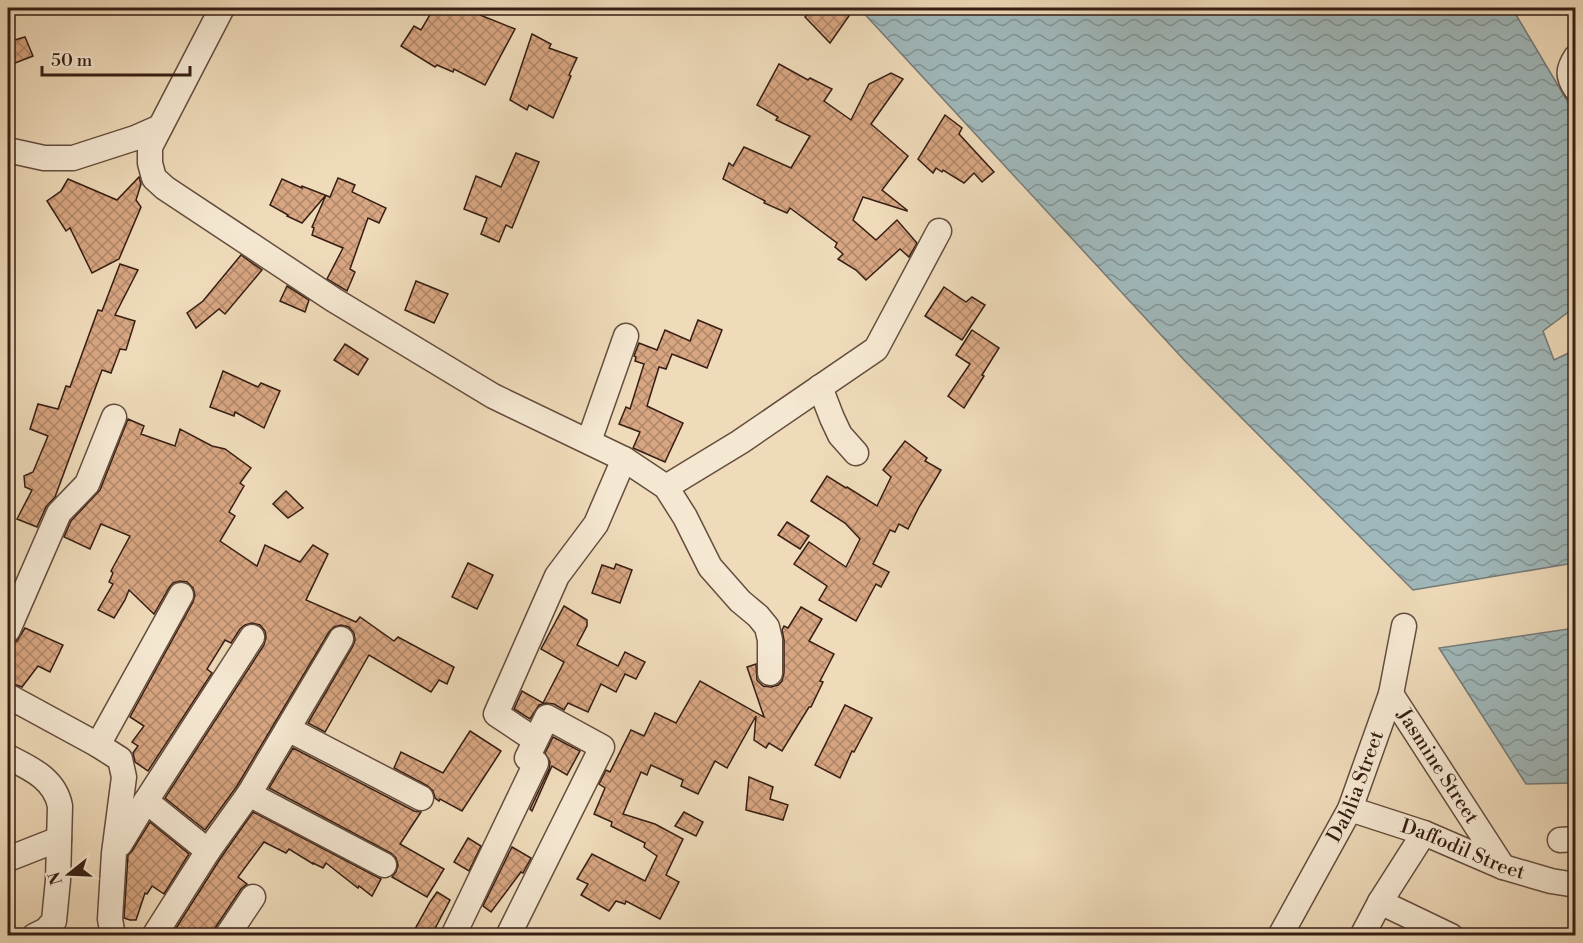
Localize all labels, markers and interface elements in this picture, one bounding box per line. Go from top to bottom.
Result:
scale bar [42,39,190,77]
text: 50 m [51,49,93,72]
street label: Jasmine Street [1391,703,1484,828]
street label: Dahlia Street [1321,727,1389,847]
street label: Daffodil Street [1398,814,1528,885]
north arrow [39,844,99,904]
text: N [44,869,67,887]

